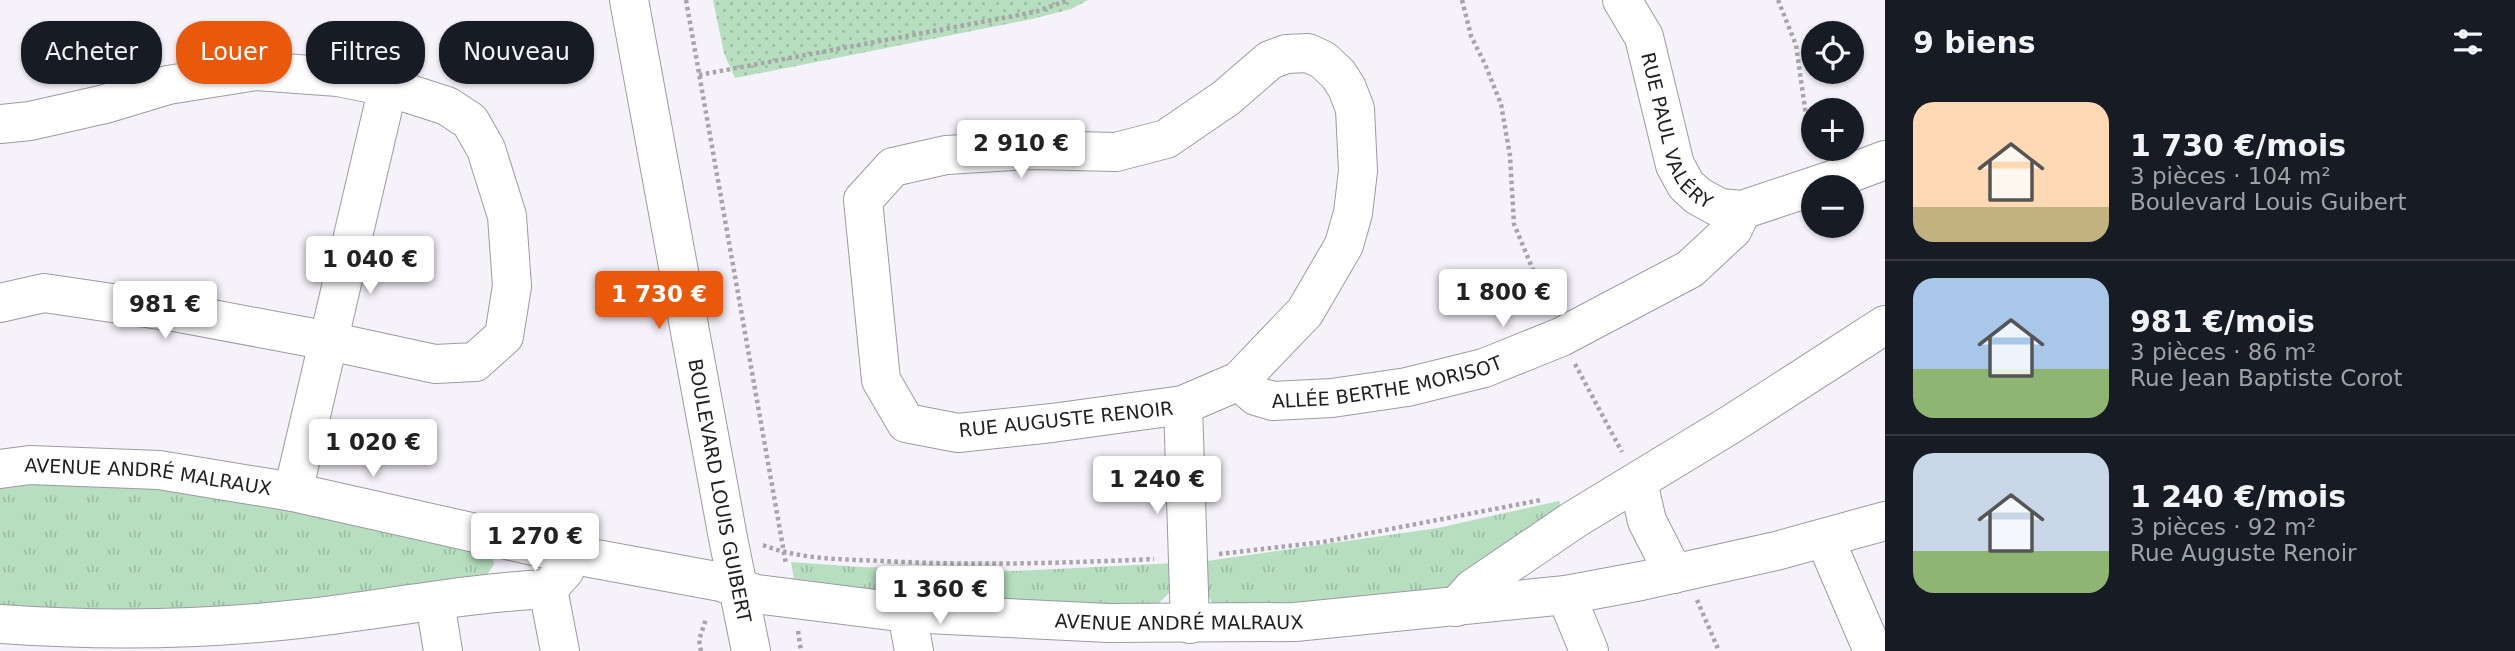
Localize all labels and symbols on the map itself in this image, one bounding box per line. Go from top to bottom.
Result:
street label: RUE PAUL VALÉRY [1637,50,1717,213]
pin: 2 910 € [956,120,1086,180]
pin: 1 040 € [305,236,435,296]
pin: 1 800 € [1438,270,1568,329]
pin: 1 730 € [594,272,724,331]
pin: 981 € [116,282,214,341]
street label: ALLÉE BERTHE MORISOT [1271,351,1506,412]
street label: BOULEVARD LOUIS GUIBERT [684,357,756,625]
street label: RUE AUGUSTE RENOIR [958,397,1174,441]
pin: 1 020 € [308,420,438,479]
street label: AVENUE ANDRÉ MALRAUX [24,454,273,499]
pin: 1 240 € [1092,456,1222,516]
pin: 1 270 € [470,514,600,573]
pin: 1 360 € [875,566,1005,626]
street label: AVENUE ANDRÉ MALRAUX [1054,609,1304,634]

